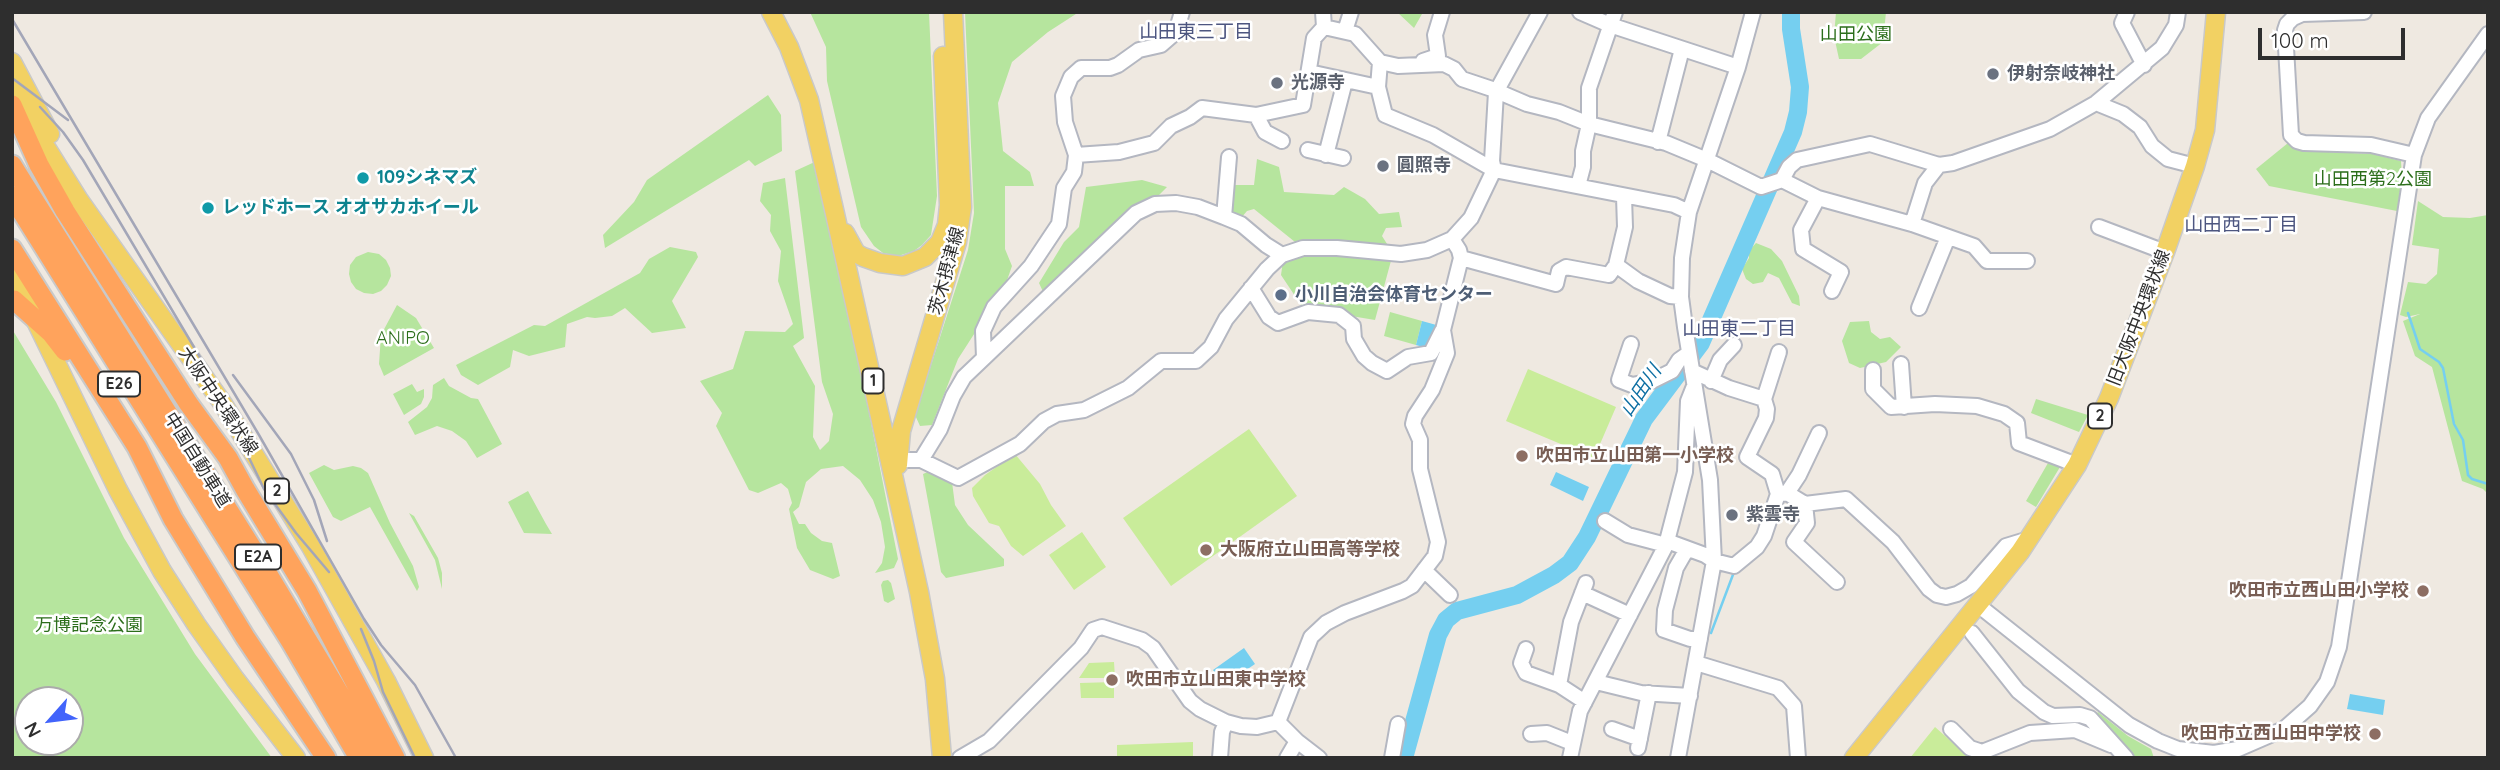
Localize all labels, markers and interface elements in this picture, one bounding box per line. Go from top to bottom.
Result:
scale bar [2262,14,2409,58]
district label: 山田東三丁目 [1139,21,1253,43]
park label: 山田公園 [1820,24,1892,46]
text: 100 m [2271,27,2329,53]
place label: 伊射奈岐神社 [2007,63,2115,85]
marker: 伊射奈岐神社 [1985,66,2001,82]
place label: 光源寺 [1291,72,1345,94]
marker: 光源寺 [1269,75,1285,91]
place label: 圓照寺 [1397,155,1451,177]
marker: 圓照寺 [1375,158,1391,174]
place label: 109シネマズ [377,167,477,189]
park label: 山田西第2公園 [2314,169,2432,191]
marker: 109シネマズ [355,170,371,186]
place label: レッドホース オオサカホイール [222,197,479,219]
marker: レッドホース オオサカホイール [200,200,216,216]
district label: 山田西二丁目 [2184,214,2298,236]
street label: 茨木摂津線 [925,225,969,317]
street label: 旧大阪中央環状線 [2103,247,2175,389]
place label: 小川自治会体育センター [1295,284,1493,306]
marker: 小川自治会体育センター [1273,287,1289,303]
district label: 山田東二丁目 [1682,318,1796,340]
park label: ANIPO [376,328,430,350]
street label: 大阪中央環状線 [174,343,262,459]
water label: 山田川 [1616,361,1666,421]
road number: 1 [862,368,884,394]
road number: E26 [98,372,140,396]
road number: 2 [2088,404,2112,428]
street label: 中国自動車道 [159,408,235,512]
place label: 吹田市立山田第一小学校 [1536,445,1734,467]
marker: 吹田市立山田第一小学校 [1514,448,1530,464]
road number: 2 [265,478,289,504]
place label: 紫雲寺 [1746,504,1800,526]
marker: 紫雲寺 [1724,507,1740,523]
place label: 大阪府立山田高等学校 [1220,539,1400,561]
marker: 大阪府立山田高等学校 [1198,542,1214,558]
road number: E2A [235,544,281,570]
place label: 吹田市立西山田小学校 [2229,580,2409,602]
marker: 吹田市立西山田小学校 [2415,583,2431,599]
park label: 万博記念公園 [35,615,143,637]
place label: 吹田市立山田東中学校 [1126,669,1306,691]
marker: 吹田市立山田東中学校 [1104,672,1120,688]
north arrow [14,686,84,756]
text: N [18,718,46,742]
place label: 吹田市立西山田中学校 [2181,723,2361,745]
marker: 吹田市立西山田中学校 [2367,726,2383,742]

